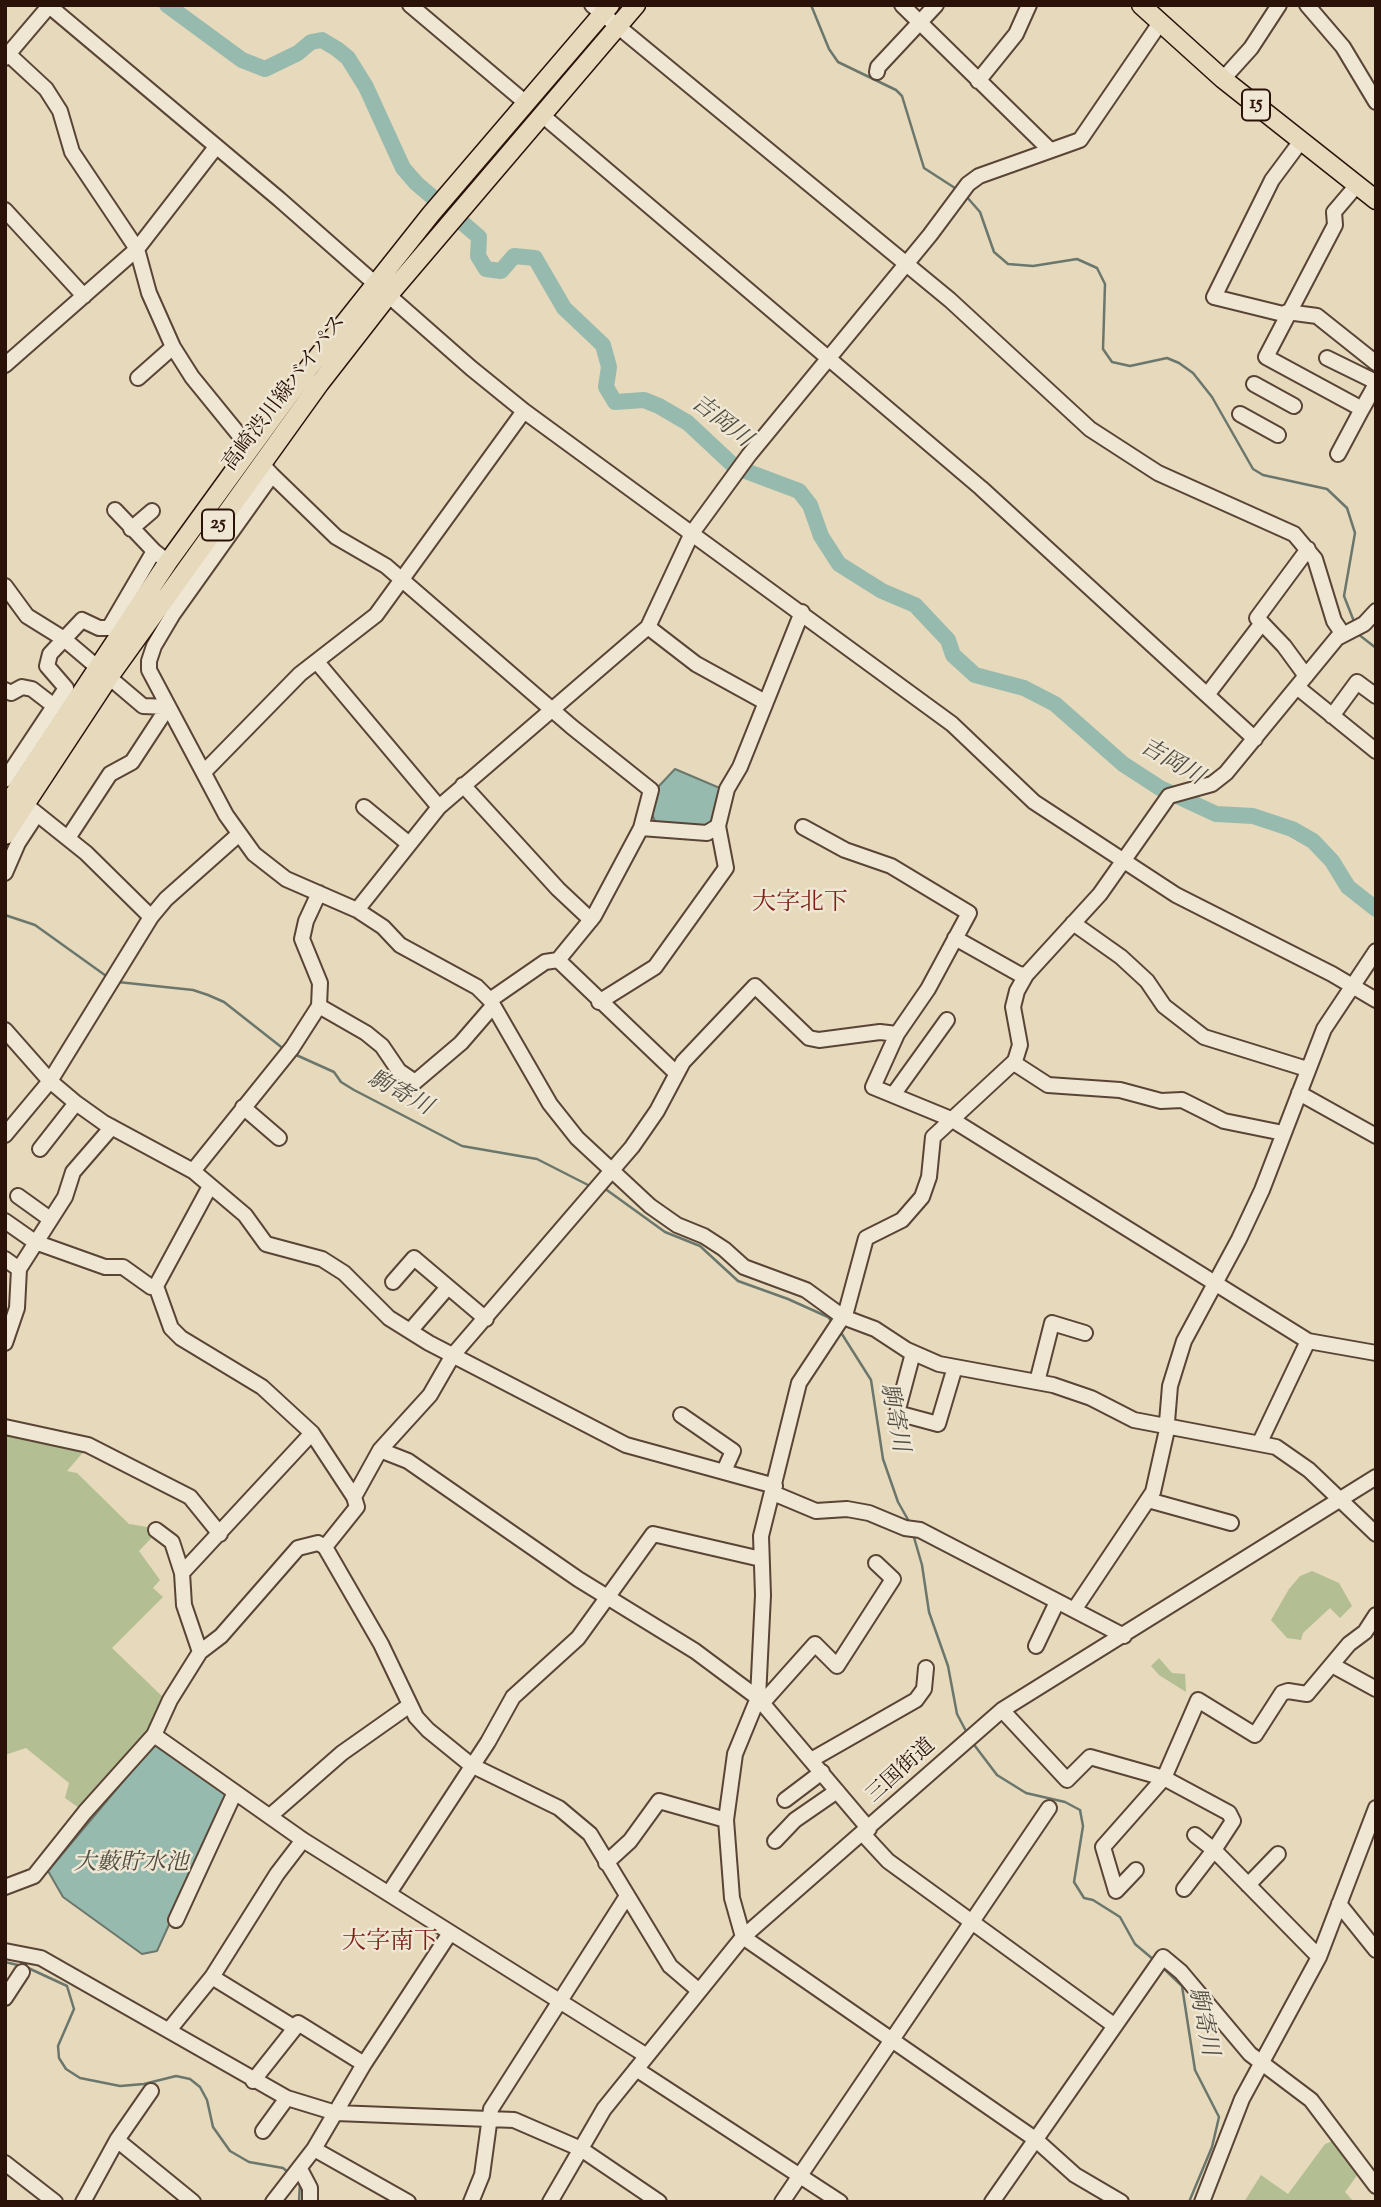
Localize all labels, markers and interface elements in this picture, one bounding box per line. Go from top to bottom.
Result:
road number: 15 [1242,90,1270,120]
street label: 高崎渋川線バイパス [219,311,353,477]
water label: 吉岡川 [684,391,756,455]
road number: 25 [202,510,234,540]
water label: 吉岡川 [1134,735,1208,793]
district label: 大字北下 [752,891,848,919]
water label: 駒寄川 [362,1067,436,1123]
water label: 駒寄川 [872,1382,912,1454]
street label: 三国街道 [862,1735,942,1809]
water label: 大藪貯水池 [74,1851,188,1879]
district label: 大字南下 [342,1930,438,1958]
water label: 駒寄川 [1180,1985,1222,2059]

